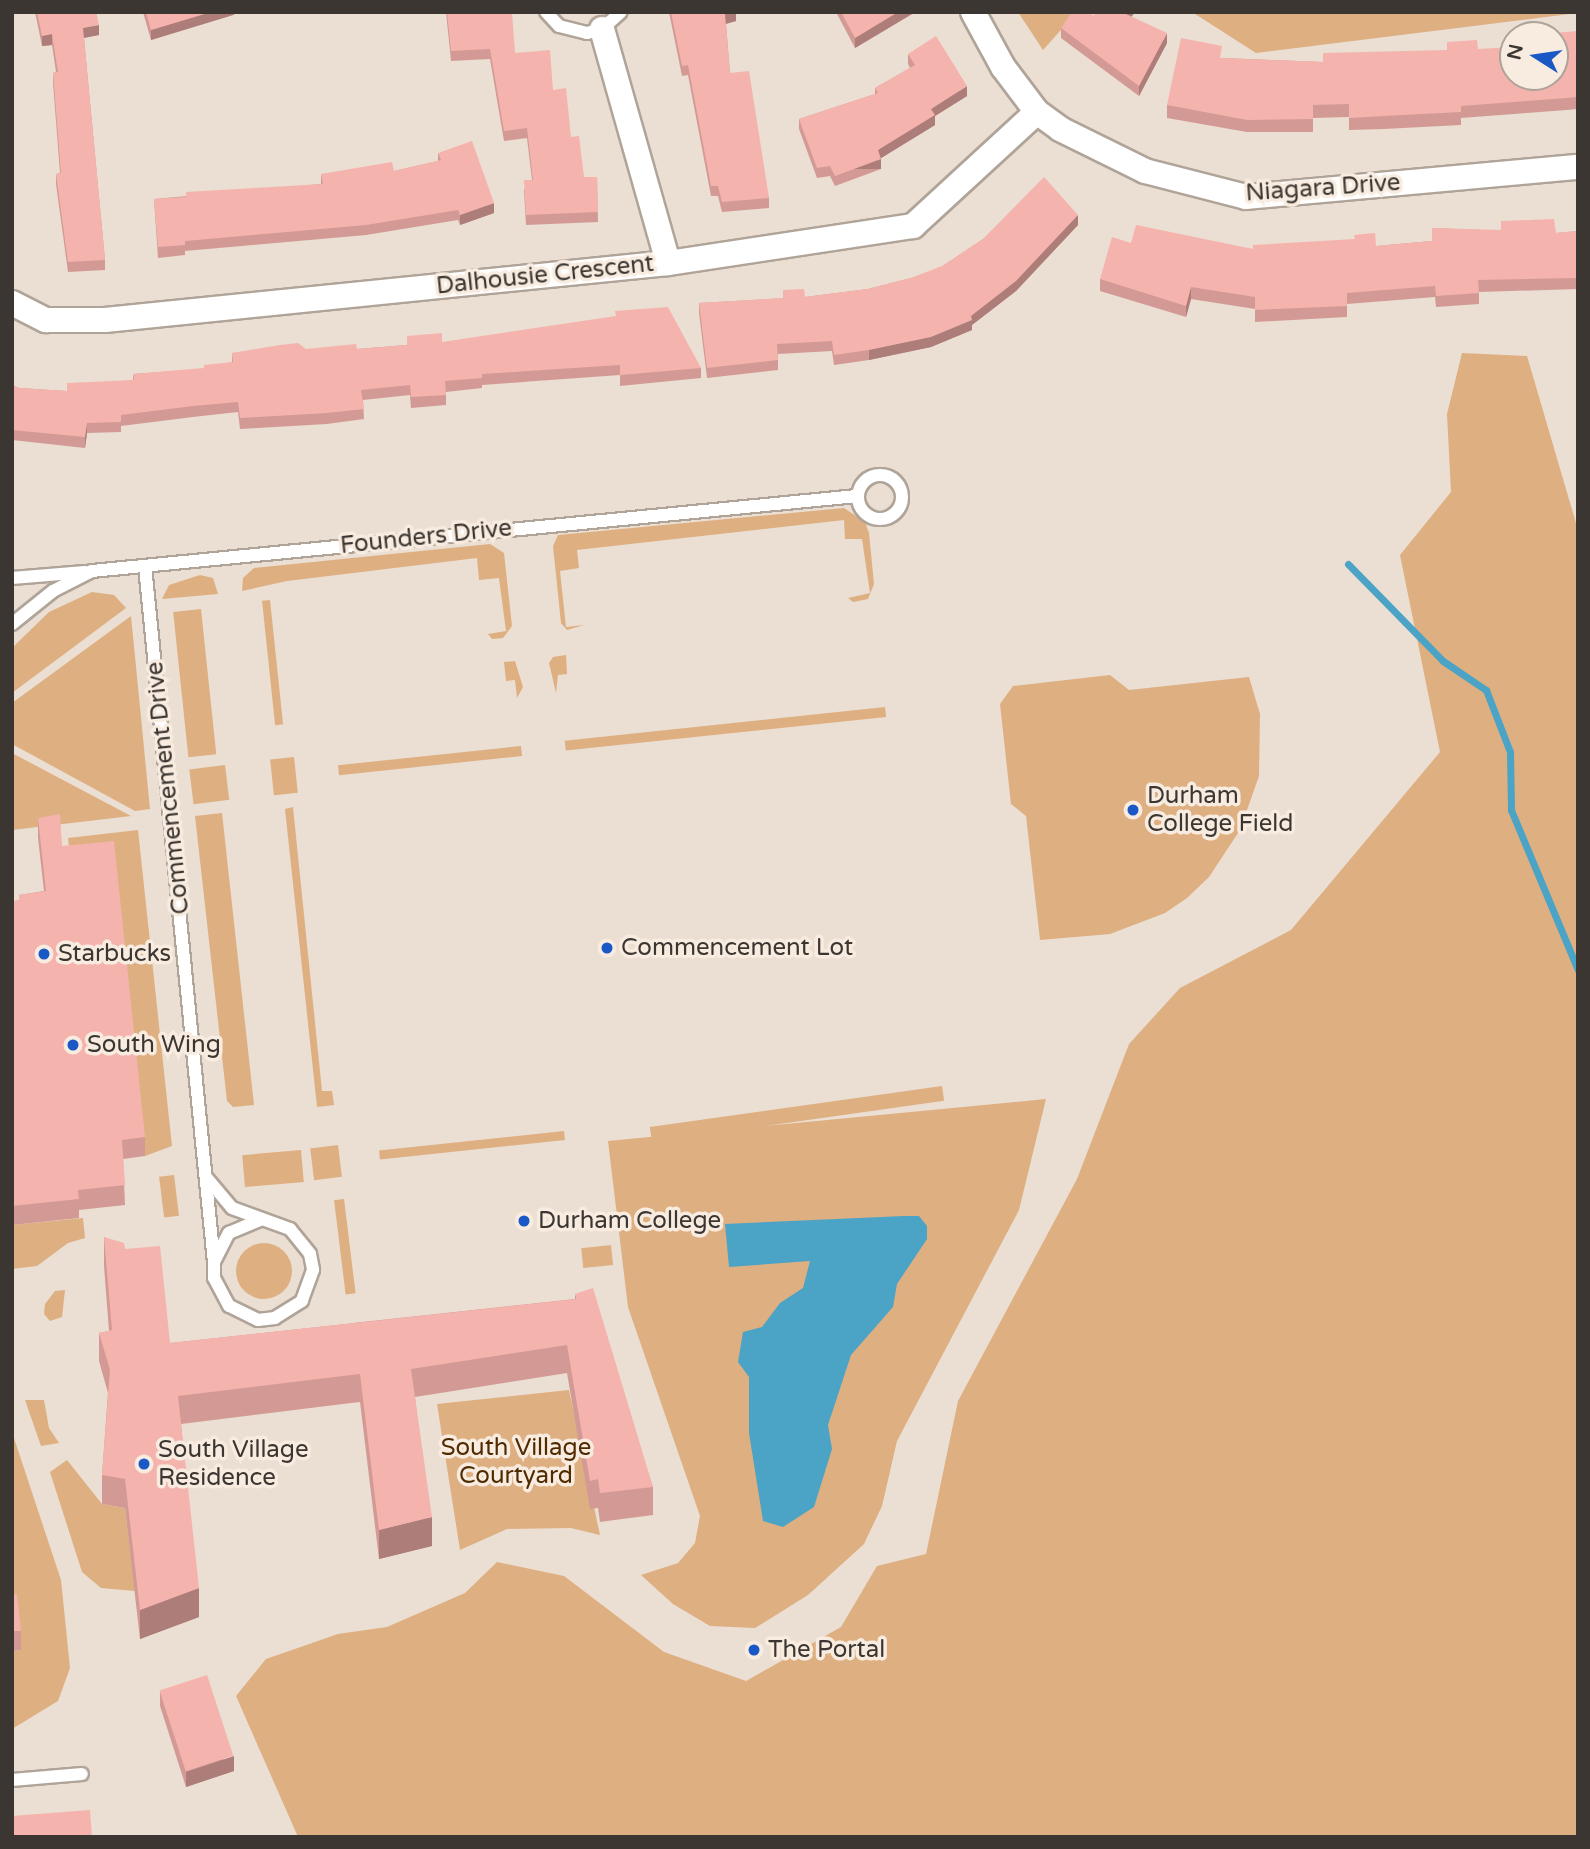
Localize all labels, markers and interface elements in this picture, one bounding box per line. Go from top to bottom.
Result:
north arrow [1499,21,1569,91]
text: N [1503,42,1528,62]
street label: Niagara Drive [1245,168,1401,208]
street label: Dalhousie Crescent [435,249,655,301]
street label: Founders Drive [339,514,513,560]
street label: Commencement Drive [140,660,196,916]
place label: Durham College Field [1147,782,1293,838]
marker: Durham College Field [1125,802,1141,818]
place label: Commencement Lot [621,934,853,962]
place label: Starbucks [58,940,171,968]
marker: Commencement Lot [599,940,615,956]
marker: Starbucks [36,946,52,962]
place label: South Wing [87,1031,221,1059]
marker: South Wing [65,1037,81,1053]
place label: Durham College [538,1207,721,1235]
marker: Durham College [516,1213,532,1229]
park label: South Village Courtyard [441,1434,591,1490]
place label: South Village Residence [158,1436,309,1492]
marker: South Village Residence [136,1456,152,1472]
place label: The Portal [768,1636,885,1664]
marker: The Portal [746,1642,762,1658]

